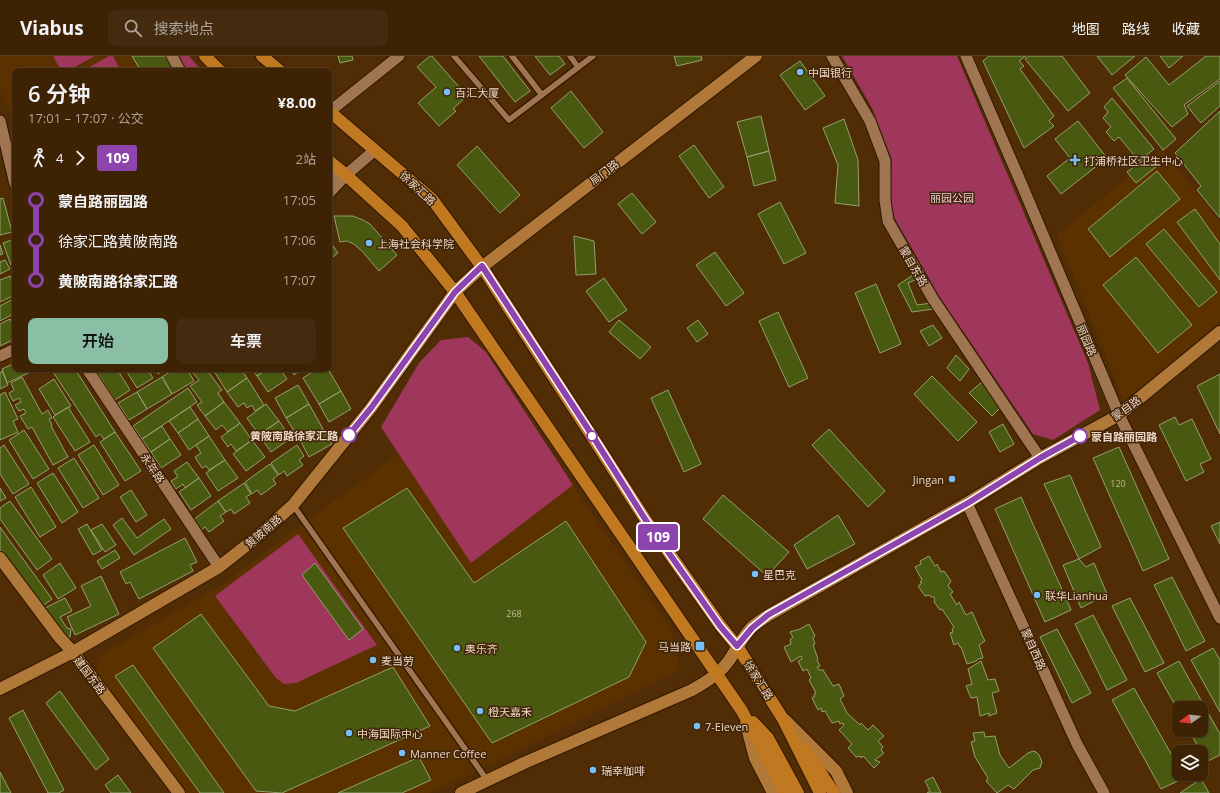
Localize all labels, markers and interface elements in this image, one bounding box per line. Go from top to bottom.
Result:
search box [108,10,388,46]
text: Viabus [20,15,84,41]
icon: search [122,17,144,39]
text: 搜索地点 [154,18,214,38]
text: 地图 [1072,19,1100,38]
text: 路线 [1122,19,1150,38]
text: 收藏 [1172,19,1200,38]
place label: 中国银行 [808,65,852,80]
marker: 中国银行 [795,67,805,77]
text: 6 分钟 [28,78,90,108]
place label: 百汇大厦 [455,85,499,100]
marker: 百汇大厦 [442,87,452,97]
text: ¥8.00 [277,92,316,112]
text: 17:01 – 17:07 · 公交 [28,109,144,127]
icon: walk [28,147,50,169]
icon: forward [69,147,91,169]
text: 109 [105,148,129,167]
text: 4 [56,149,63,167]
text: 2站 [296,150,316,168]
place label: 打浦桥社区卫生中心 [1084,153,1183,168]
marker: 打浦桥社区卫生中心 [1069,154,1081,166]
street label: 局门路 [586,156,622,188]
street label: 徐家汇路 [397,168,439,208]
park label: 丽园公园 [930,190,974,205]
text: 蒙自路丽园路 [58,191,148,211]
text: 17:05 [283,191,316,209]
text: 徐家汇路黄陂南路 [58,231,178,251]
text: 17:06 [283,231,316,249]
place label: 上海社会科学院 [377,236,454,251]
marker: 上海社会科学院 [364,238,374,248]
street label: 蒙自东路 [897,243,931,289]
text: 黄陂南路徐家汇路 [58,271,178,291]
text: 17:07 [283,271,316,289]
button: 开始 [28,318,168,364]
button: 车票 [176,318,316,364]
street label: 丽园路 [1074,322,1100,358]
street label: 蒙自路 [1108,392,1144,424]
marker: 黄陂南路徐家汇路 [341,427,357,443]
place label: 黄陂南路徐家汇路 [250,428,339,443]
marker: 蒙自路丽园路 [1072,428,1088,444]
place label: 蒙自路丽园路 [1091,429,1158,444]
unlabelled marker [586,430,598,442]
street label: 永年路 [138,450,168,486]
place label: Jingan [912,472,944,487]
marker: Jingan [947,474,957,484]
house number: 120 [1110,477,1126,490]
street label: 黄陂南路 [241,511,285,551]
line badge: 109 [635,524,681,550]
text: 109 [646,527,670,546]
place label: 星巴克 [763,567,796,582]
marker: 星巴克 [750,569,760,579]
place label: 联华Lianhua [1045,588,1108,603]
marker: 联华Lianhua [1032,590,1042,600]
house number: 268 [506,607,522,620]
street label: 蒙自西路 [1018,626,1050,672]
place label: 马当路 [658,639,691,654]
marker: 马当路 [694,640,706,652]
place label: 奥乐齐 [465,641,498,656]
marker: 奥乐齐 [452,643,462,653]
street label: 建国东路 [71,653,109,697]
place label: 麦当劳 [381,653,414,668]
marker: 麦当劳 [368,655,378,665]
street label: 徐家汇路 [741,657,777,703]
north arrow [1172,701,1208,737]
map controls [1172,701,1208,781]
place label: 橙天嘉禾 [488,704,532,719]
marker: 橙天嘉禾 [475,706,485,716]
place label: 7-Eleven [705,719,748,734]
marker: 7-Eleven [692,721,702,731]
place label: 中海国际中心 [357,726,423,741]
marker: 中海国际中心 [344,728,354,738]
button: layers [1172,745,1208,781]
place label: Manner Coffee [410,746,486,761]
marker: Manner Coffee [397,748,407,758]
place label: 瑞幸咖啡 [601,763,645,778]
marker: 瑞幸咖啡 [588,765,598,775]

